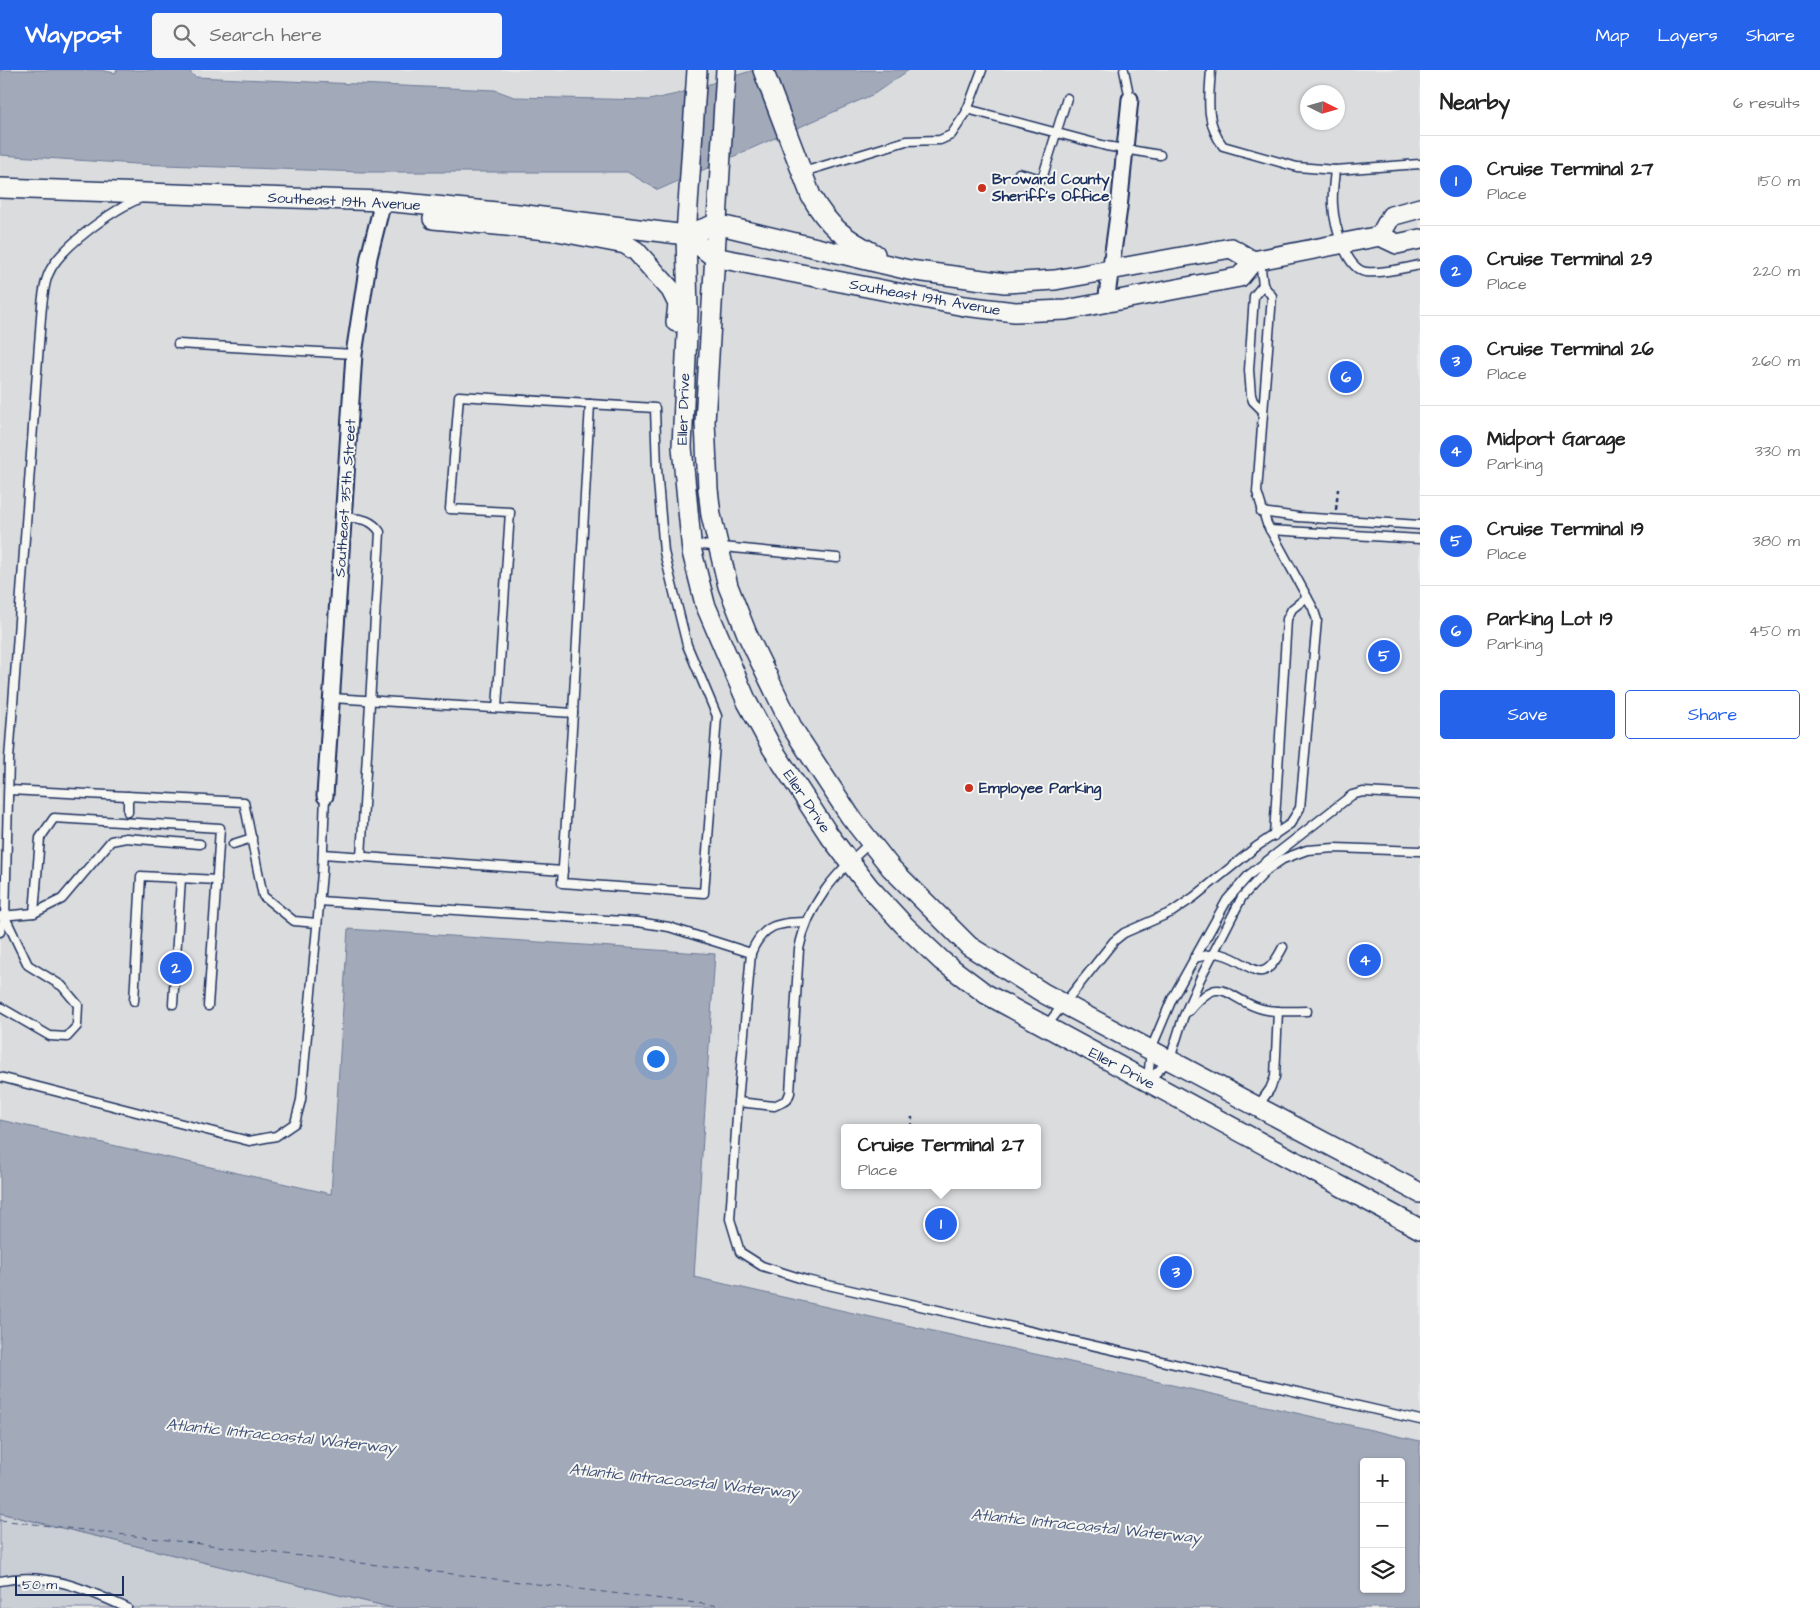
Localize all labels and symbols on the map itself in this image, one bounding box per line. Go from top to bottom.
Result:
north arrow [1300,85,1345,130]
place label: Broward County Sheriff's Office [991,169,1110,207]
marker: Broward County Sheriff's Office [976,182,988,194]
street label: Southeast 19th Avenue [267,187,421,216]
street label: Southeast 19th Avenue [848,274,1002,321]
pin: 6 [1330,358,1362,396]
street label: Eller Drive [672,373,695,445]
street label: Southeast 35th Street [329,418,362,578]
pin: 5 [1368,637,1400,675]
street label: Eller Drive [778,765,835,837]
place label: Employee Parking [979,778,1102,801]
marker: Employee Parking [963,782,975,794]
pin: 4 [1349,941,1381,979]
pin: 2 [160,949,192,987]
street label: Eller Drive [1085,1042,1159,1095]
your location [643,1046,669,1072]
pin: 1 [925,1205,957,1243]
pin: 3 [1160,1253,1192,1291]
water label: Atlantic Intracoastal Waterway [165,1413,399,1460]
water label: Atlantic Intracoastal Waterway [568,1458,802,1505]
water label: Atlantic Intracoastal Waterway [970,1503,1204,1550]
scale bar [15,1573,124,1596]

